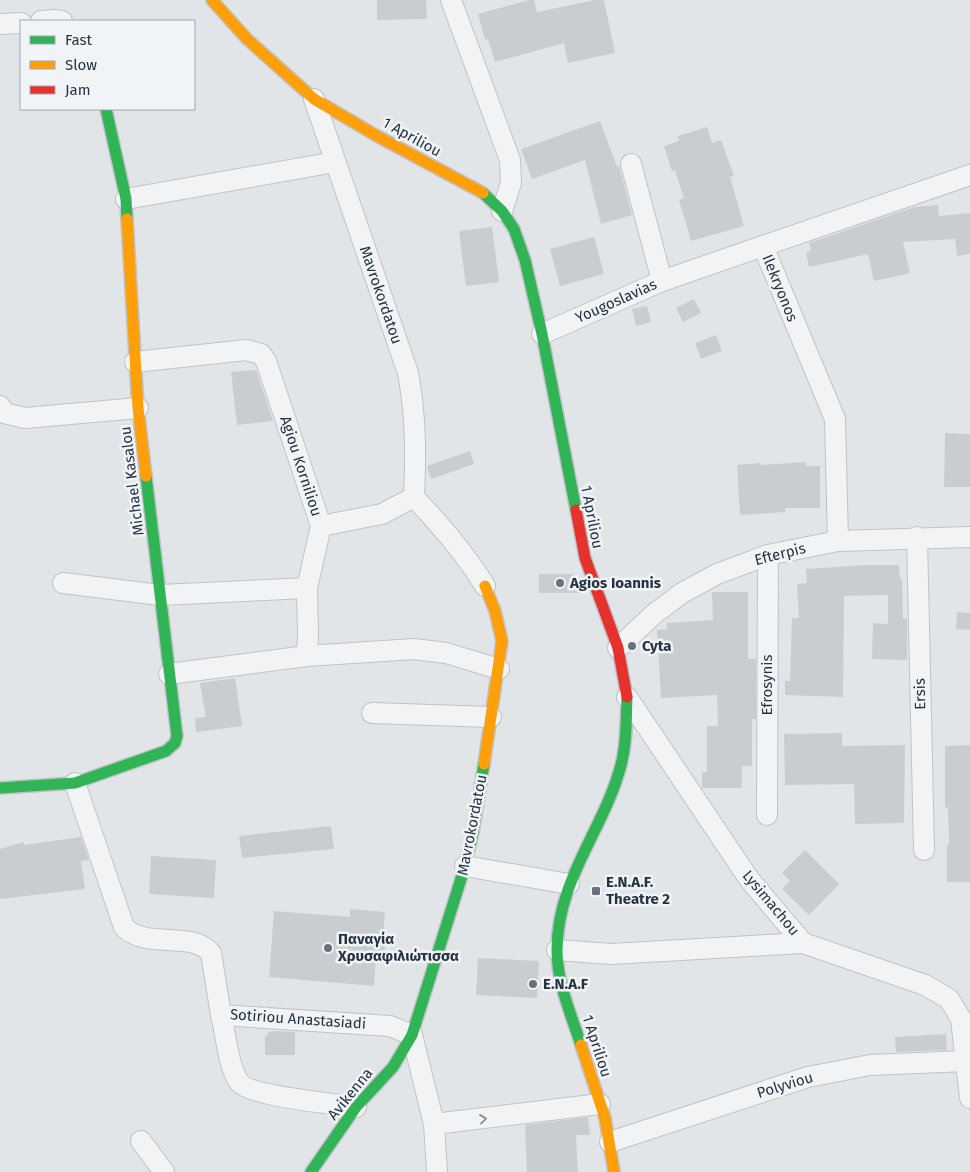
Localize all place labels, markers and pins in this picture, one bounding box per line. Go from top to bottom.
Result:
place label: Agios Ioannis [569,574,661,592]
marker: Agios Ioannis [554,577,566,589]
place label: Cyta [642,637,671,655]
marker: Cyta [626,640,638,652]
place label: E.N.A.F. Theatre 2 [606,873,670,908]
marker: E.N.A.F. Theatre 2 [590,885,602,897]
place label: Παναγία Χρυσαφιλιώτισσα [337,930,459,965]
marker: Παναγία Χρυσαφιλιώτισσα [322,942,334,954]
place label: E.N.A.F [543,975,589,993]
marker: E.N.A.F [527,978,539,990]

